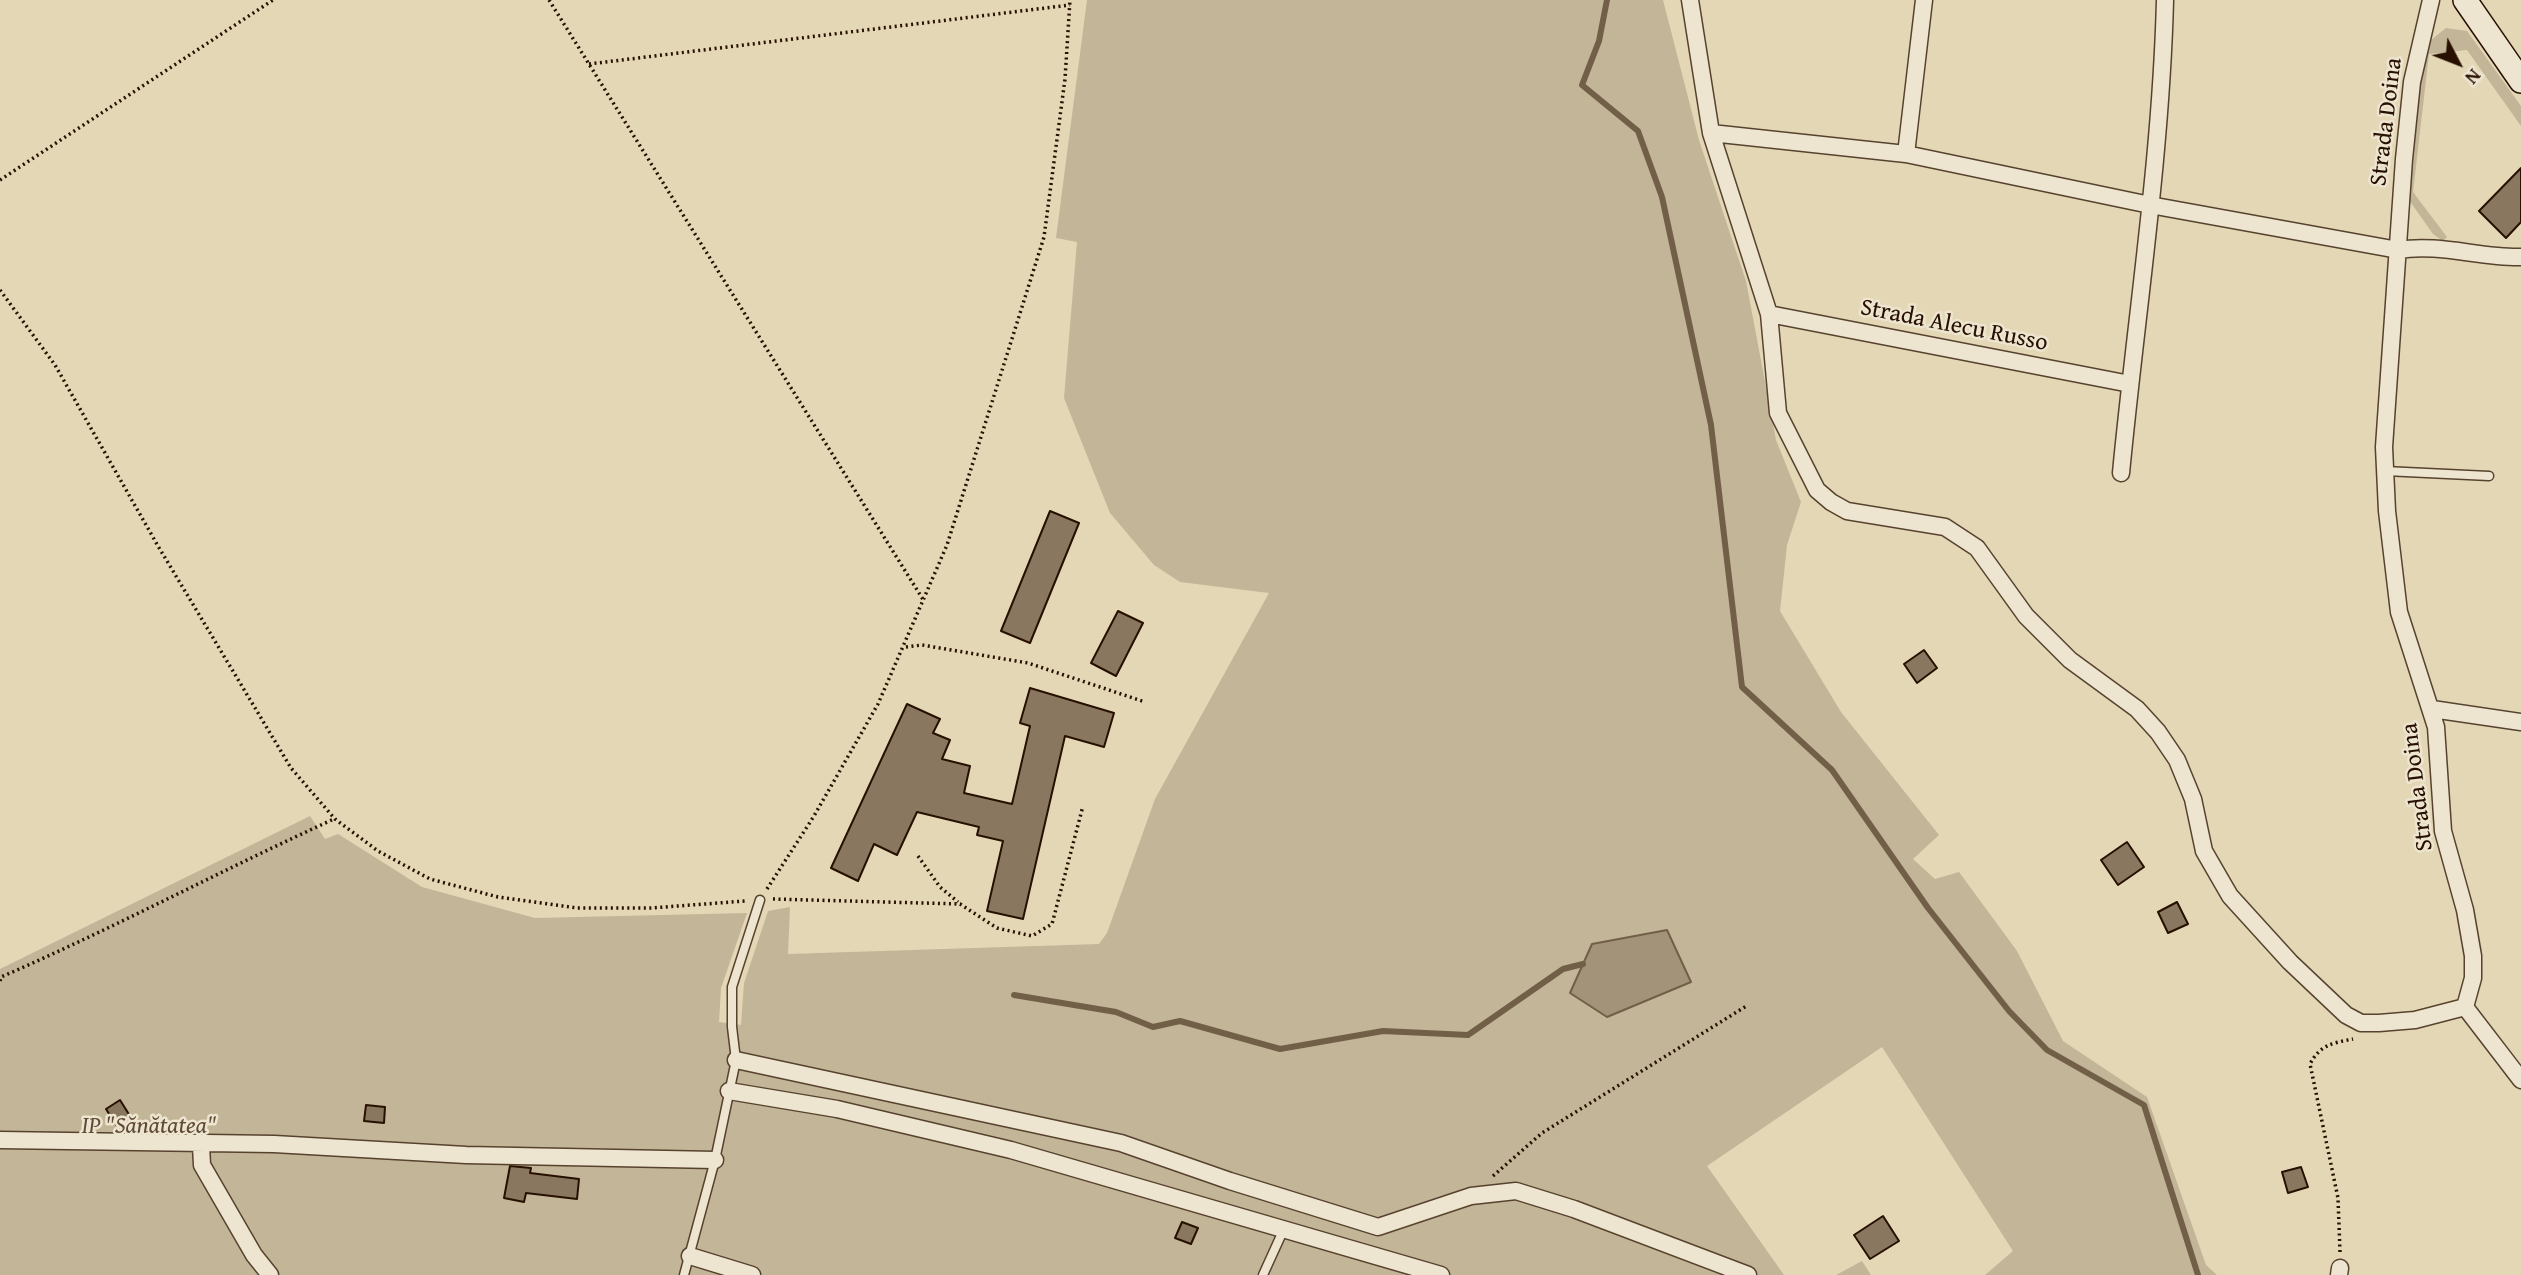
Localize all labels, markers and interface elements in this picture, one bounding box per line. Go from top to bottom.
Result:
north arrow [2423,28,2493,98]
street label: Strada Doina [2365,56,2409,188]
text: N [2459,63,2488,91]
street label: Strada Alecu Russo [1858,294,2050,358]
street label: Strada Doina [2396,721,2440,853]
park label: IP "Sănătatea" [82,1113,216,1141]

